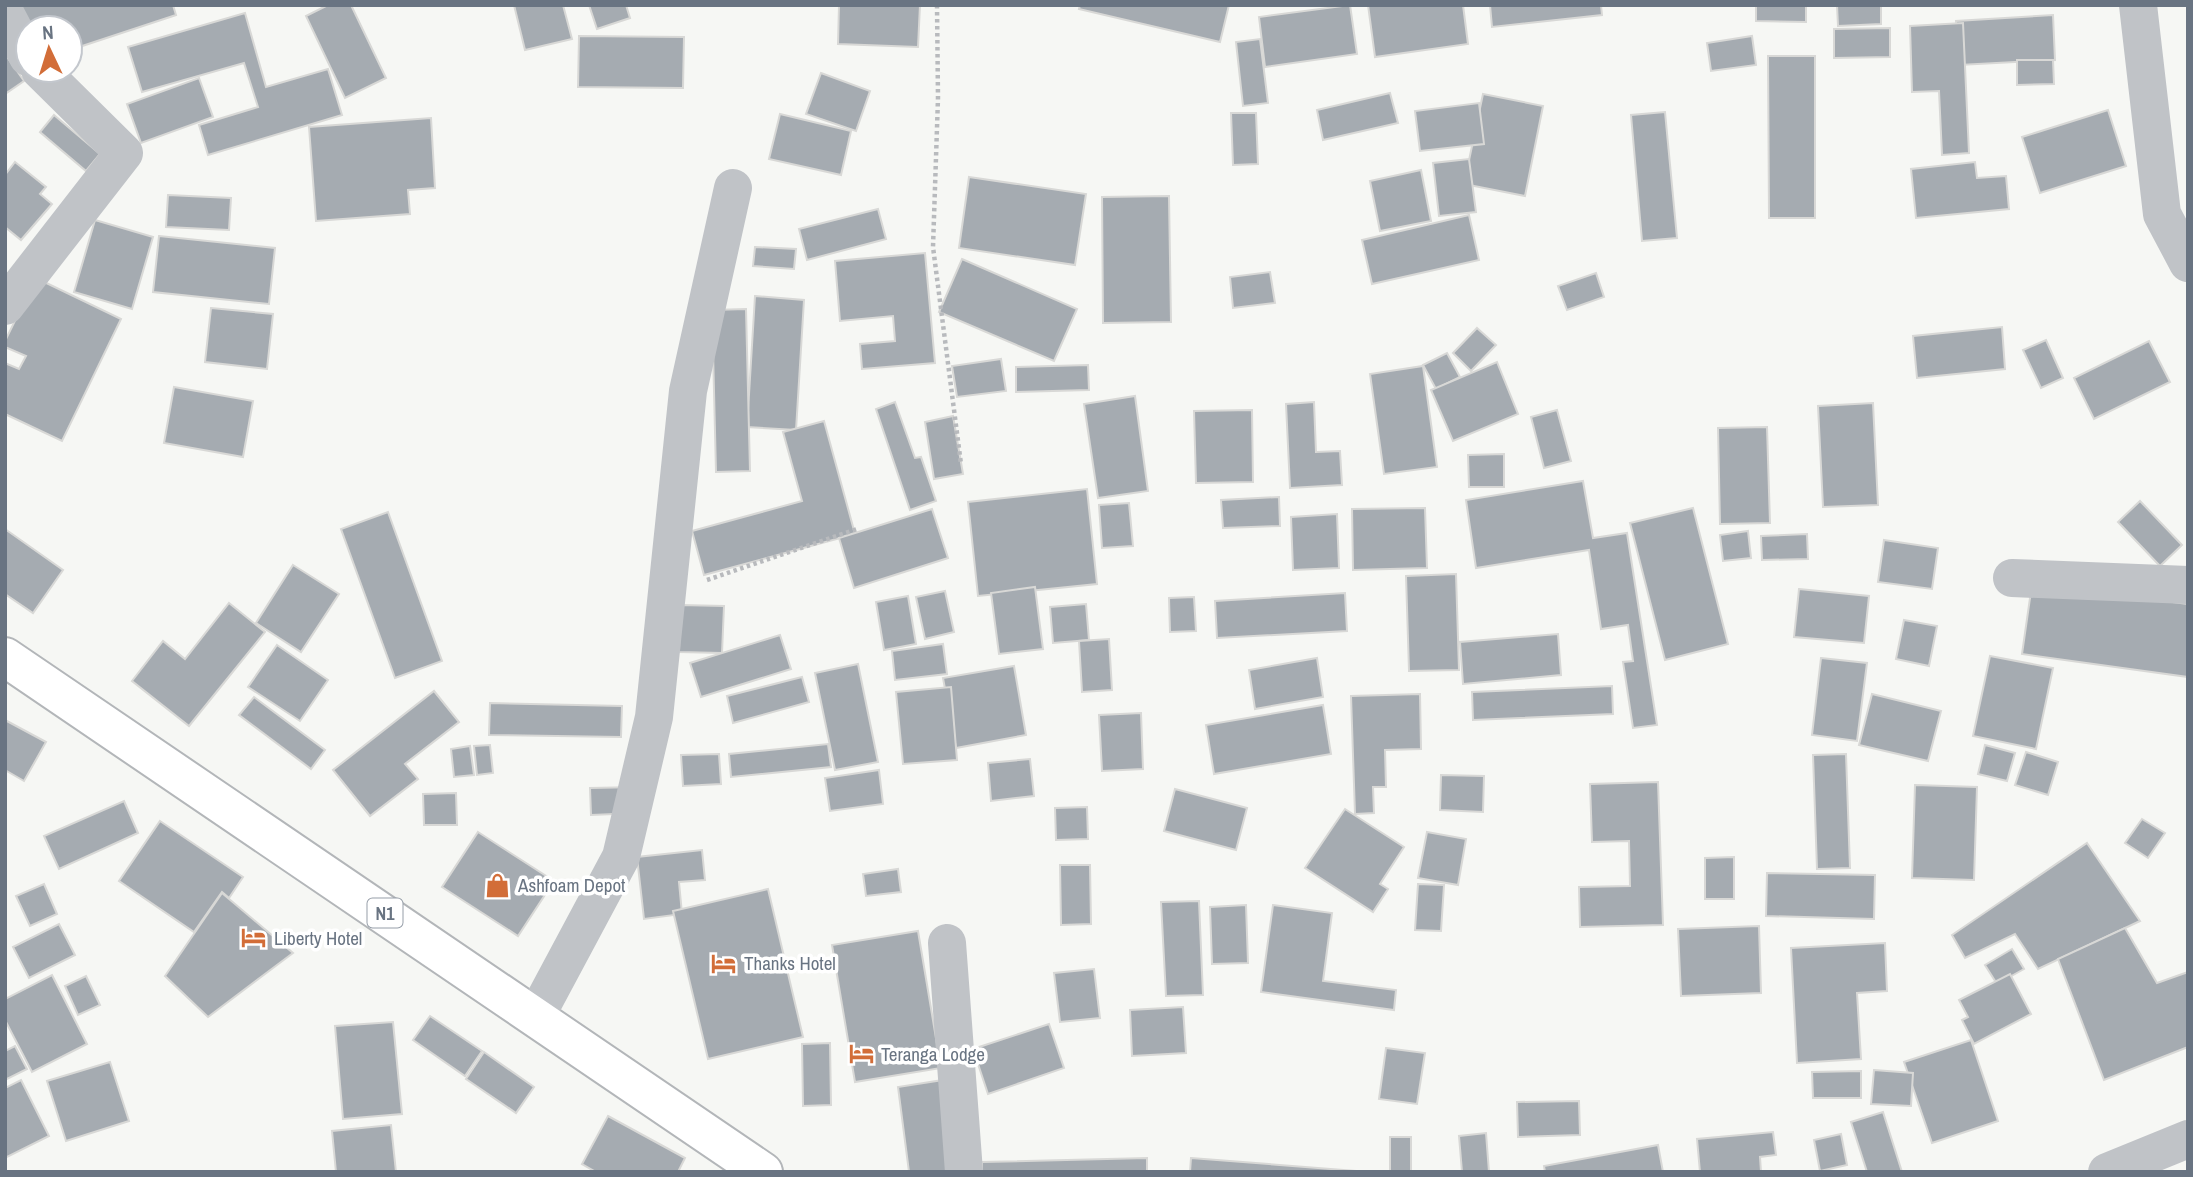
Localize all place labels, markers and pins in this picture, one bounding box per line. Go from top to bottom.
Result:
shop icon: Ashfoam Depot [484,871,512,899]
place label: Ashfoam Depot [517,872,626,898]
hotel icon: Liberty Hotel [240,924,268,952]
place label: Liberty Hotel [274,925,362,951]
hotel icon: Thanks Hotel [710,949,738,977]
place label: Thanks Hotel [744,950,836,976]
hotel icon: Teranga Lodge [847,1040,875,1068]
place label: Teranga Lodge [881,1041,985,1067]

